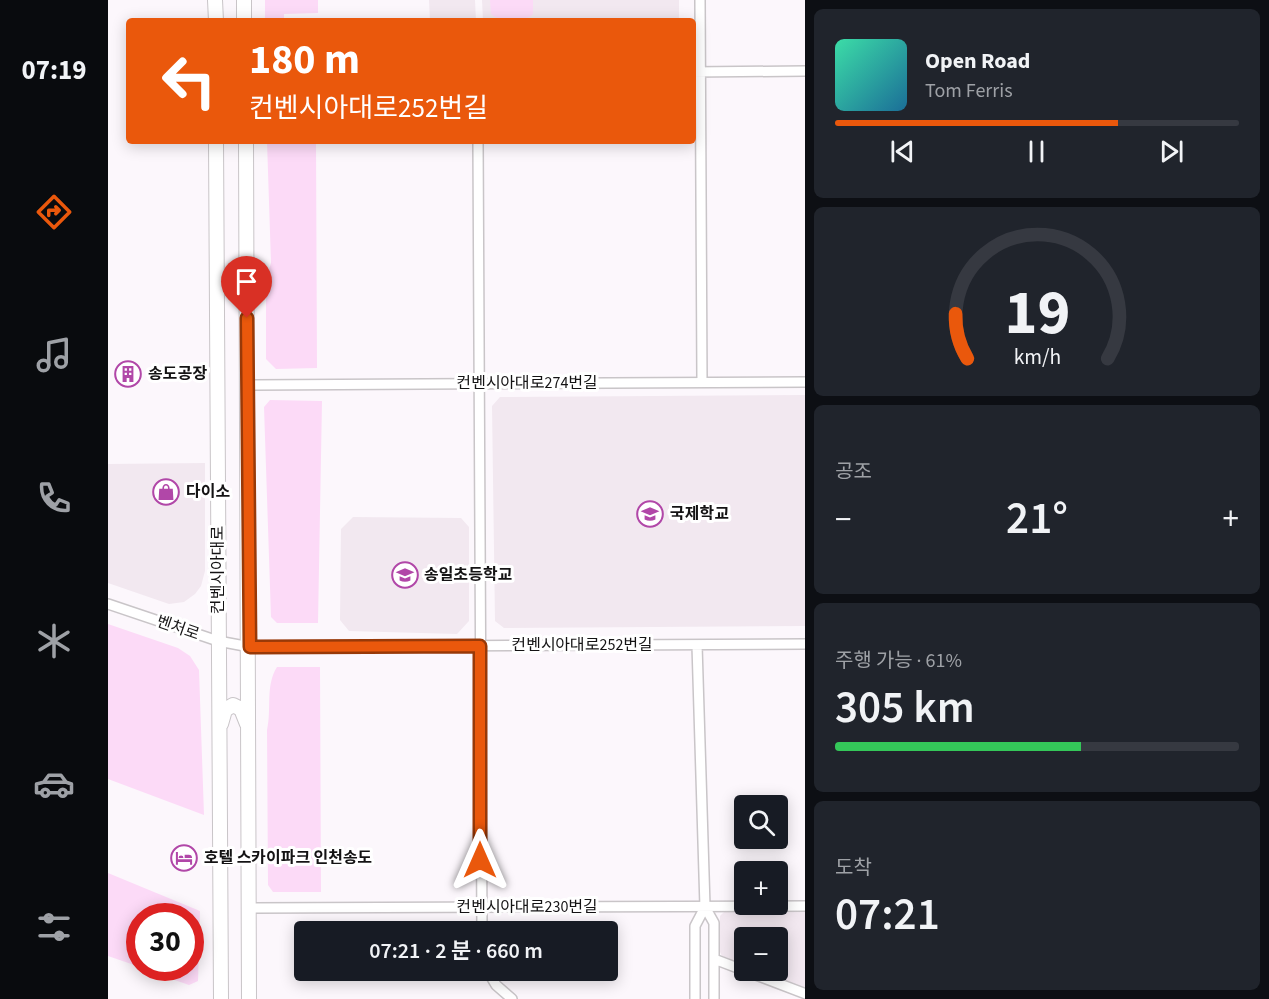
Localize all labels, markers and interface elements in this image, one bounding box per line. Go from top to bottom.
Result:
text: 180 m [249,30,360,90]
icon: left [150,42,228,120]
text: Open Road [925,45,1030,77]
text: 07:19 [21,51,87,90]
text: Tom Ferris [925,77,1013,105]
text: 컨벤시아대로252번길 [249,89,488,128]
icon: previous [886,135,919,168]
icon: pause [1020,135,1053,168]
icon: next [1155,135,1188,168]
icon: directions [33,191,75,233]
pin [221,256,272,318]
icon: arrive [230,265,263,298]
text: 19 [1004,269,1070,358]
icon: music [33,334,75,376]
text: km/h [1013,342,1061,373]
building icon: 송도공장 [113,359,143,389]
place label: 송도공장 [148,363,207,385]
street label: 컨벤시아대로274번길 [456,372,598,394]
text: 공조 [835,458,872,486]
icon: phone [33,477,75,519]
shop icon: 다이소 [151,477,181,507]
place label: 다이소 [186,481,230,503]
text: 21° [1006,487,1068,551]
text: − [835,496,851,543]
text: + [1223,496,1239,543]
school or university icon: 국제학교 [635,499,665,529]
place label: 국제학교 [670,503,729,525]
street label: 컨벤시아대로 [207,526,229,614]
school or university icon: 송일초등학교 [390,560,420,590]
place label: 송일초등학교 [424,564,513,586]
street label: 벤처로 [154,610,203,646]
icon: climate [33,620,75,662]
street label: 컨벤시아대로252번길 [511,634,653,656]
text: 주행 가능 · 61% [835,647,962,675]
text: 305 km [835,676,975,740]
icon: car [33,763,75,805]
map controls [734,795,788,981]
button: search [734,795,788,849]
position arrow [448,828,512,892]
hotel icon: 호텔 스카이파크 인천송도 [169,843,199,873]
place label: 호텔 스카이파크 인천송도 [204,847,372,869]
text: 도착 [835,854,872,882]
button: + [734,861,788,915]
text: 07:21 [835,883,940,947]
street label: 컨벤시아대로230번길 [456,896,598,918]
speed limit sign: 30 [126,903,204,981]
icon: filters [33,906,75,948]
button: − [734,927,788,981]
text: 07:21 · 2 분 · 660 m [369,935,543,967]

